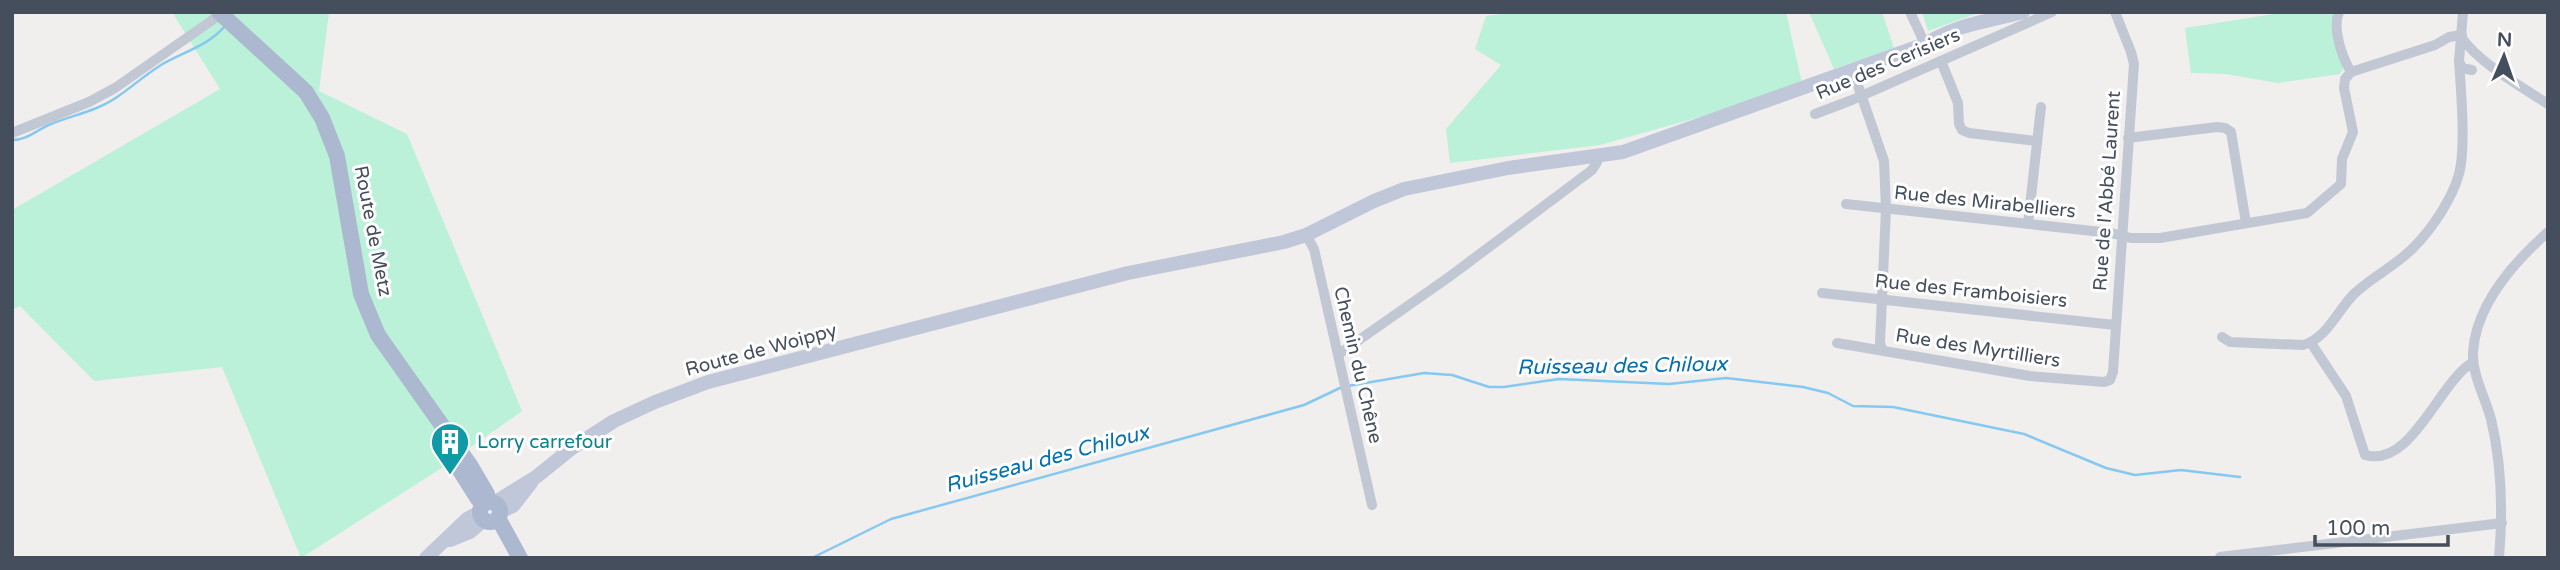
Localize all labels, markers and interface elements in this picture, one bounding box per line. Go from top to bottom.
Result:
north arrow [2469,21,2539,91]
street label: Rue des Cerisiers [1813,24,1963,104]
text: N [2497,29,2513,51]
street label: Rue de l'Abbé Laurent [2089,90,2125,292]
street label: Route de Metz [350,164,396,298]
street label: Rue des Mirabelliers [1893,182,2077,222]
street label: Rue des Framboisiers [1874,270,2068,312]
street label: Chemin du Chêne [1329,284,1387,446]
street label: Route de Woippy [683,319,839,381]
street label: Rue des Myrtilliers [1894,324,2062,372]
water label: Ruisseau des Chiloux [1517,352,1729,380]
water label: Ruisseau des Chiloux [942,419,1153,498]
building icon: Lorry carrefour [429,421,471,476]
place label: Lorry carrefour [477,431,613,453]
scale bar [2315,504,2448,548]
text: 100 m [2326,516,2390,541]

